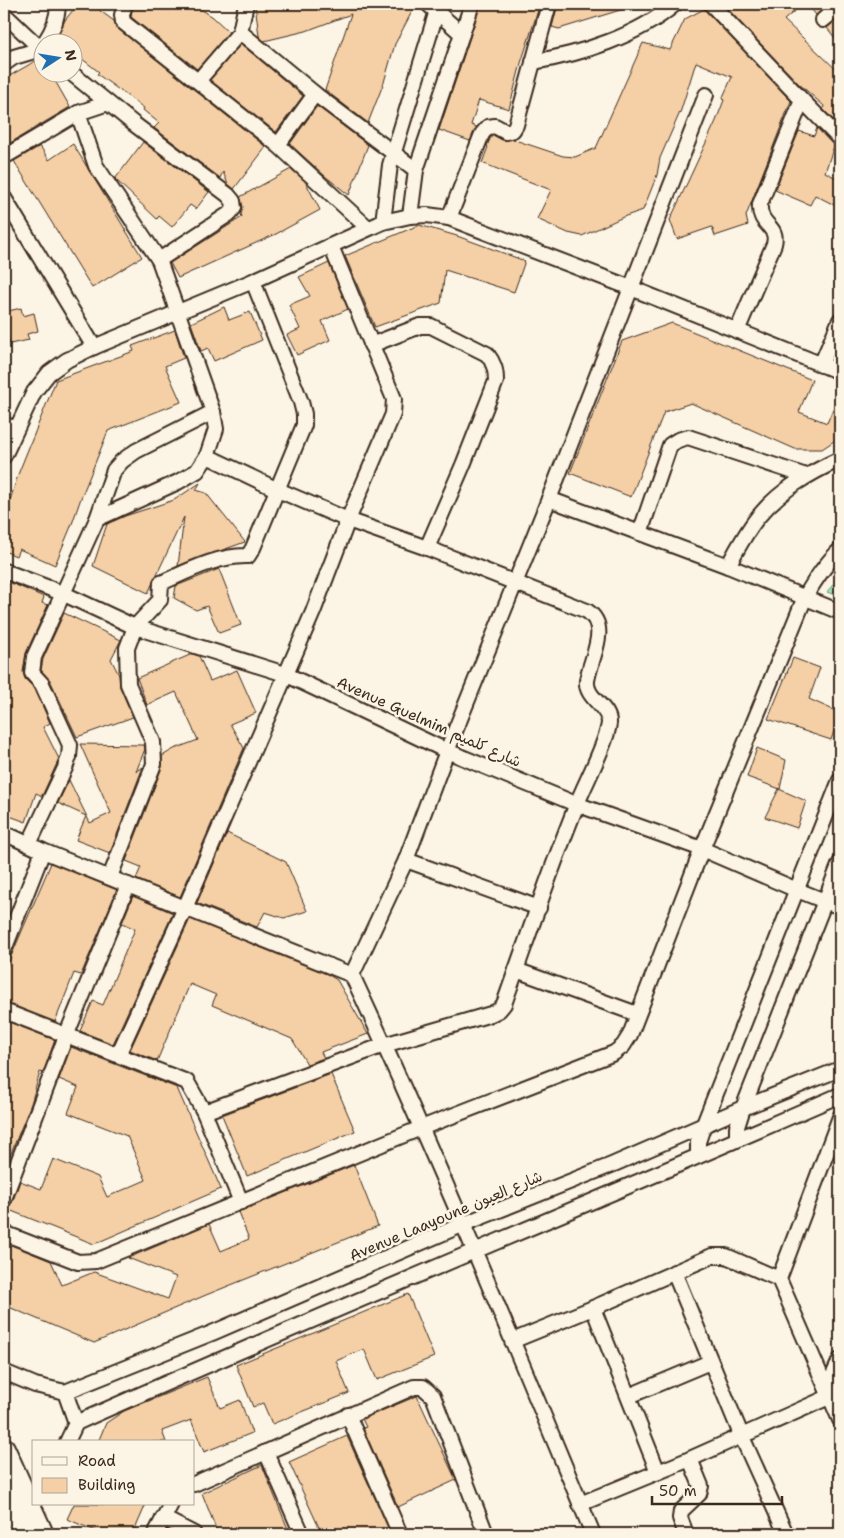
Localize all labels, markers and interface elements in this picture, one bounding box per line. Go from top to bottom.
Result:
north arrow [32,32,82,82]
text: N [61,48,81,63]
street label: Avenue Guelmim شارع كلميم [333,672,524,774]
street label: Avenue Laayoune شارع العيون [346,1166,546,1266]
legend [32,1440,195,1506]
text: Road [78,1451,116,1471]
scale bar [652,1473,782,1505]
text: Building [78,1475,135,1495]
text: 50 m [659,1481,697,1501]

